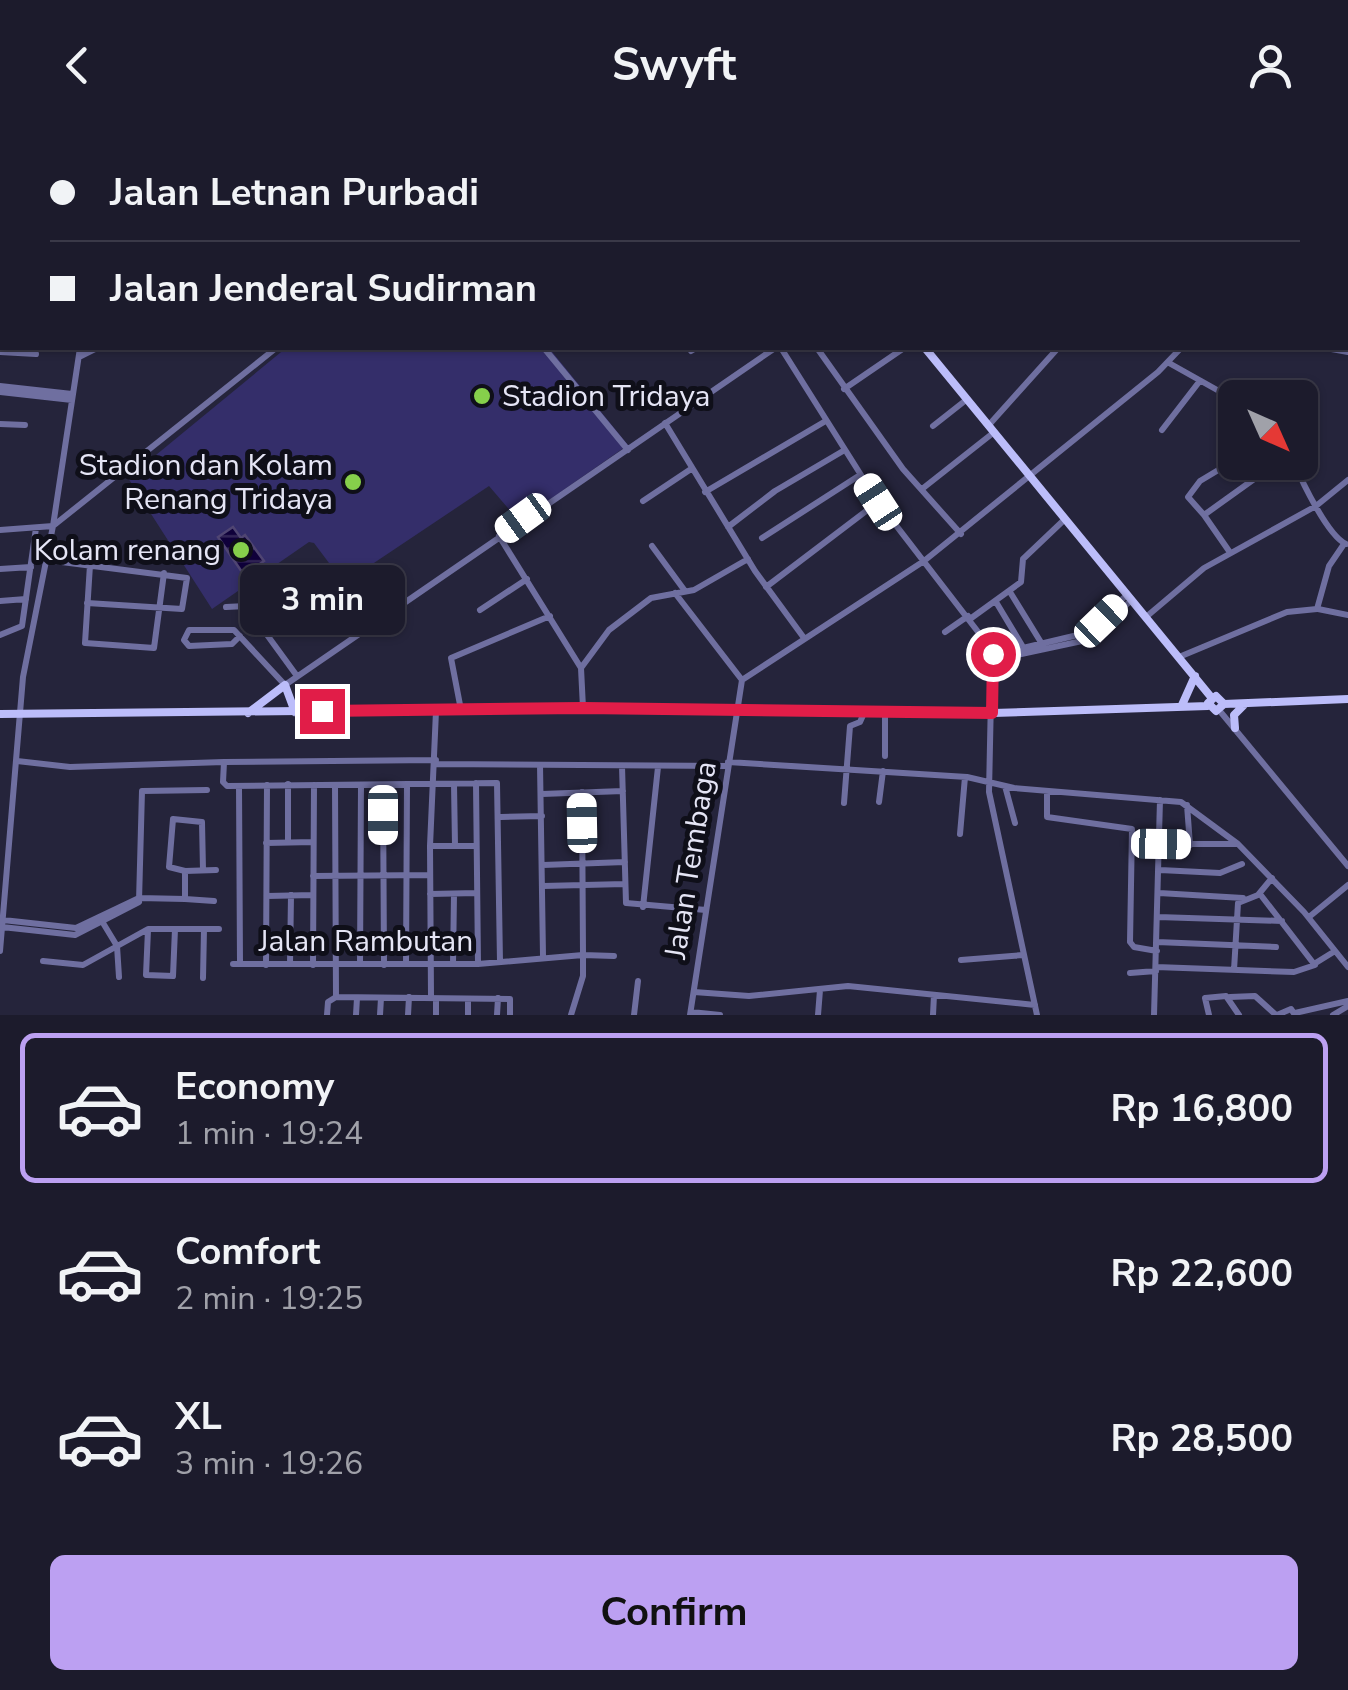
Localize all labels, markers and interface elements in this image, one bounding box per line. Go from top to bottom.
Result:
text: Swyft [612,35,736,96]
icon: back [50,38,105,93]
icon: person [1243,38,1298,93]
text: Jalan Letnan Purbadi [110,167,479,218]
text: Jalan Jenderal Sudirman [110,263,537,314]
place label: Stadion Tridaya [502,376,710,417]
north arrow [1218,380,1318,480]
map controls [1218,380,1318,480]
marker: Stadion Tridaya [471,385,493,407]
place label: Stadion dan Kolam Renang Tridaya [79,445,333,520]
car [849,469,907,535]
marker: Stadion dan Kolam Renang Tridaya [342,471,364,493]
car [490,488,556,548]
place label: Kolam renang [34,530,221,571]
marker: Kolam renang [230,539,252,561]
callout: 3 min [240,566,404,636]
text: 3 min [281,578,364,621]
car [1069,589,1133,653]
route start [971,632,1016,677]
route end [300,689,345,734]
street label: Jalan Tembaga [655,758,727,963]
car [368,785,398,845]
car [566,793,598,853]
car [1131,828,1191,860]
street label: Jalan Rambutan [258,921,473,962]
text: Economy [175,1061,334,1112]
icon: car [55,1063,145,1153]
text: Rp 16,800 [1110,1083,1293,1134]
text: 1 min · 19:24 [175,1112,363,1155]
text: Comfort [175,1226,320,1277]
icon: car [55,1228,145,1318]
text: Rp 22,600 [1110,1248,1293,1299]
text: 2 min · 19:25 [175,1277,363,1320]
text: XL [175,1391,222,1442]
icon: car [55,1393,145,1483]
text: Rp 28,500 [1110,1413,1293,1464]
text: 3 min · 19:26 [175,1442,363,1485]
button: Confirm [50,1555,1298,1670]

